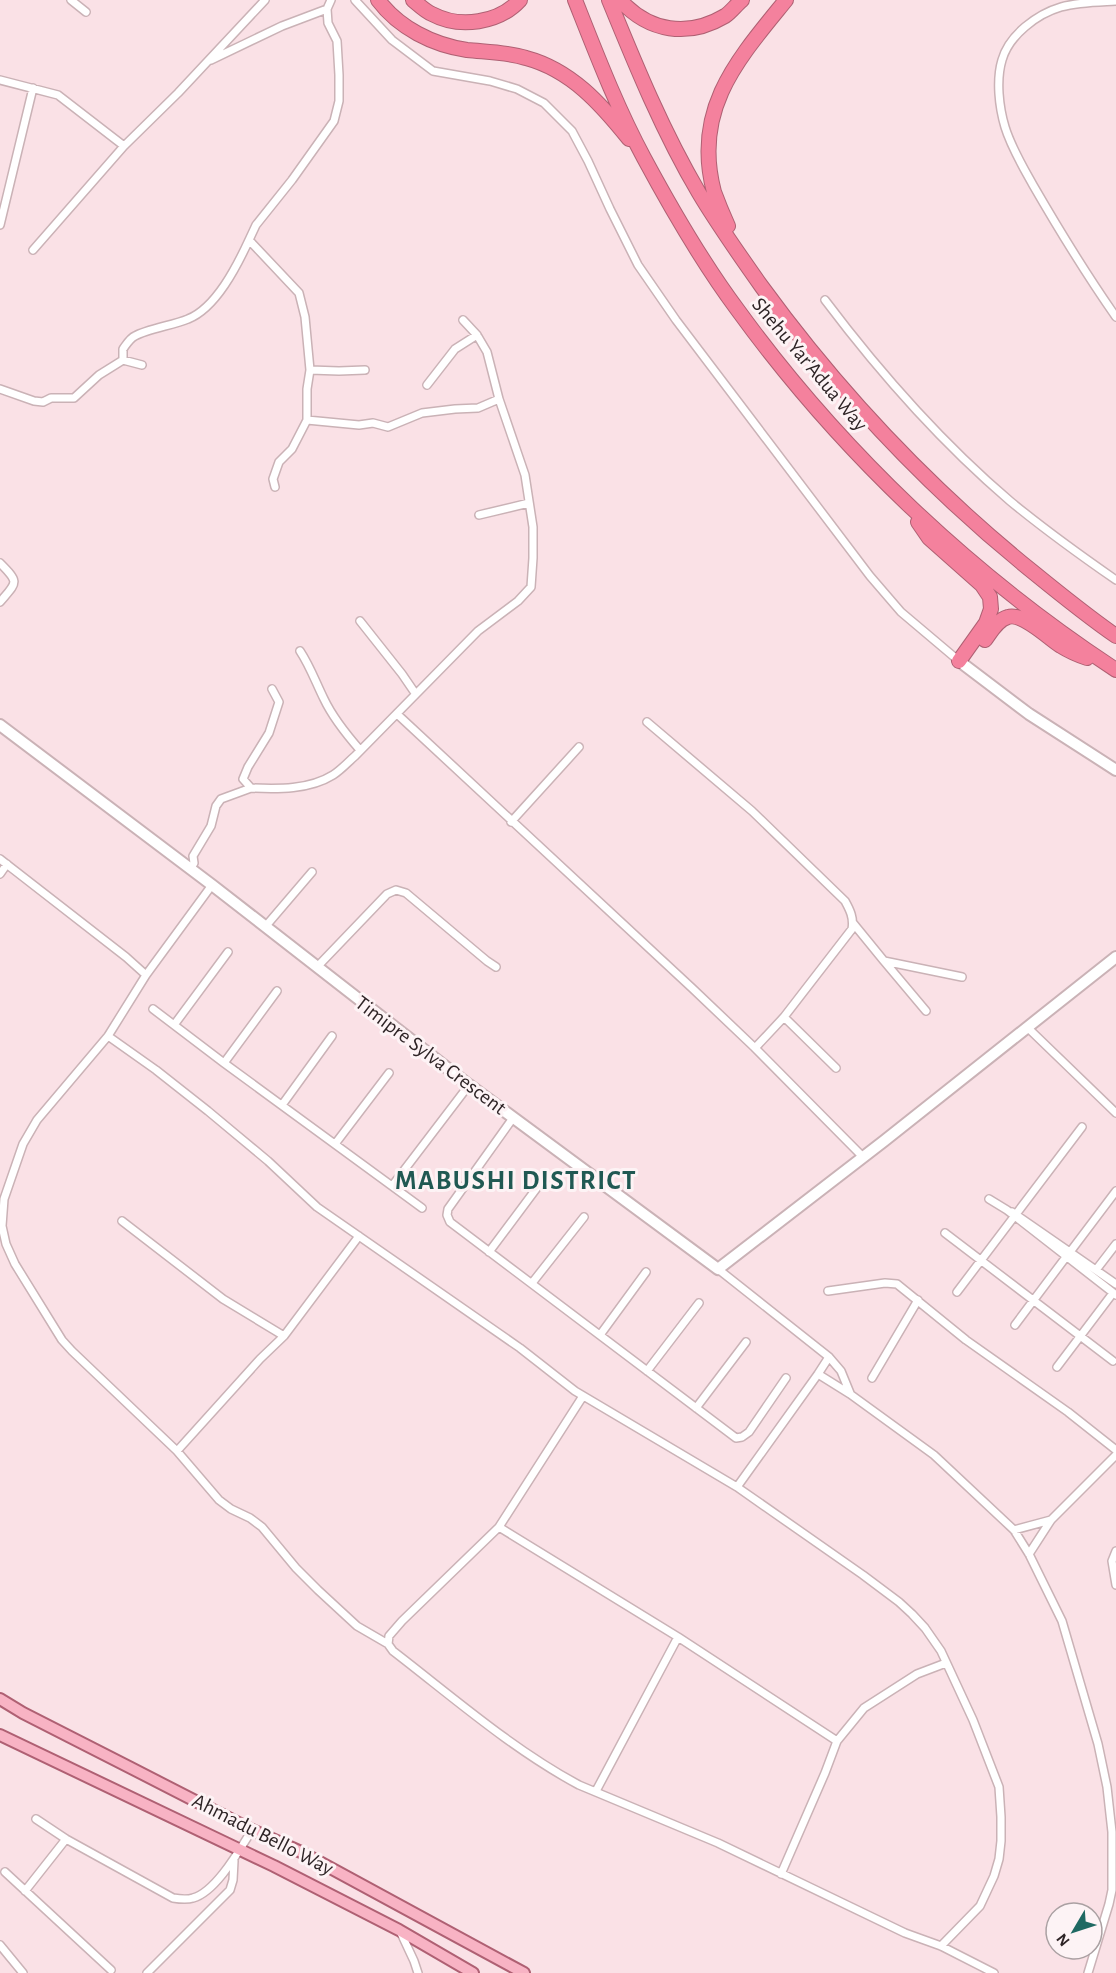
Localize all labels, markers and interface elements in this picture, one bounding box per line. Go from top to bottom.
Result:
street label: Shehu Yar'Adua Way [748,294,871,435]
street label: Timipre Sylva Crescent [351,992,510,1119]
district label: MABUSHI DISTRICT [395,1167,637,1194]
street label: Ahmadu Bello Way [189,1790,337,1879]
north arrow [1044,1901,1104,1961]
text: N [1053,1930,1073,1949]

